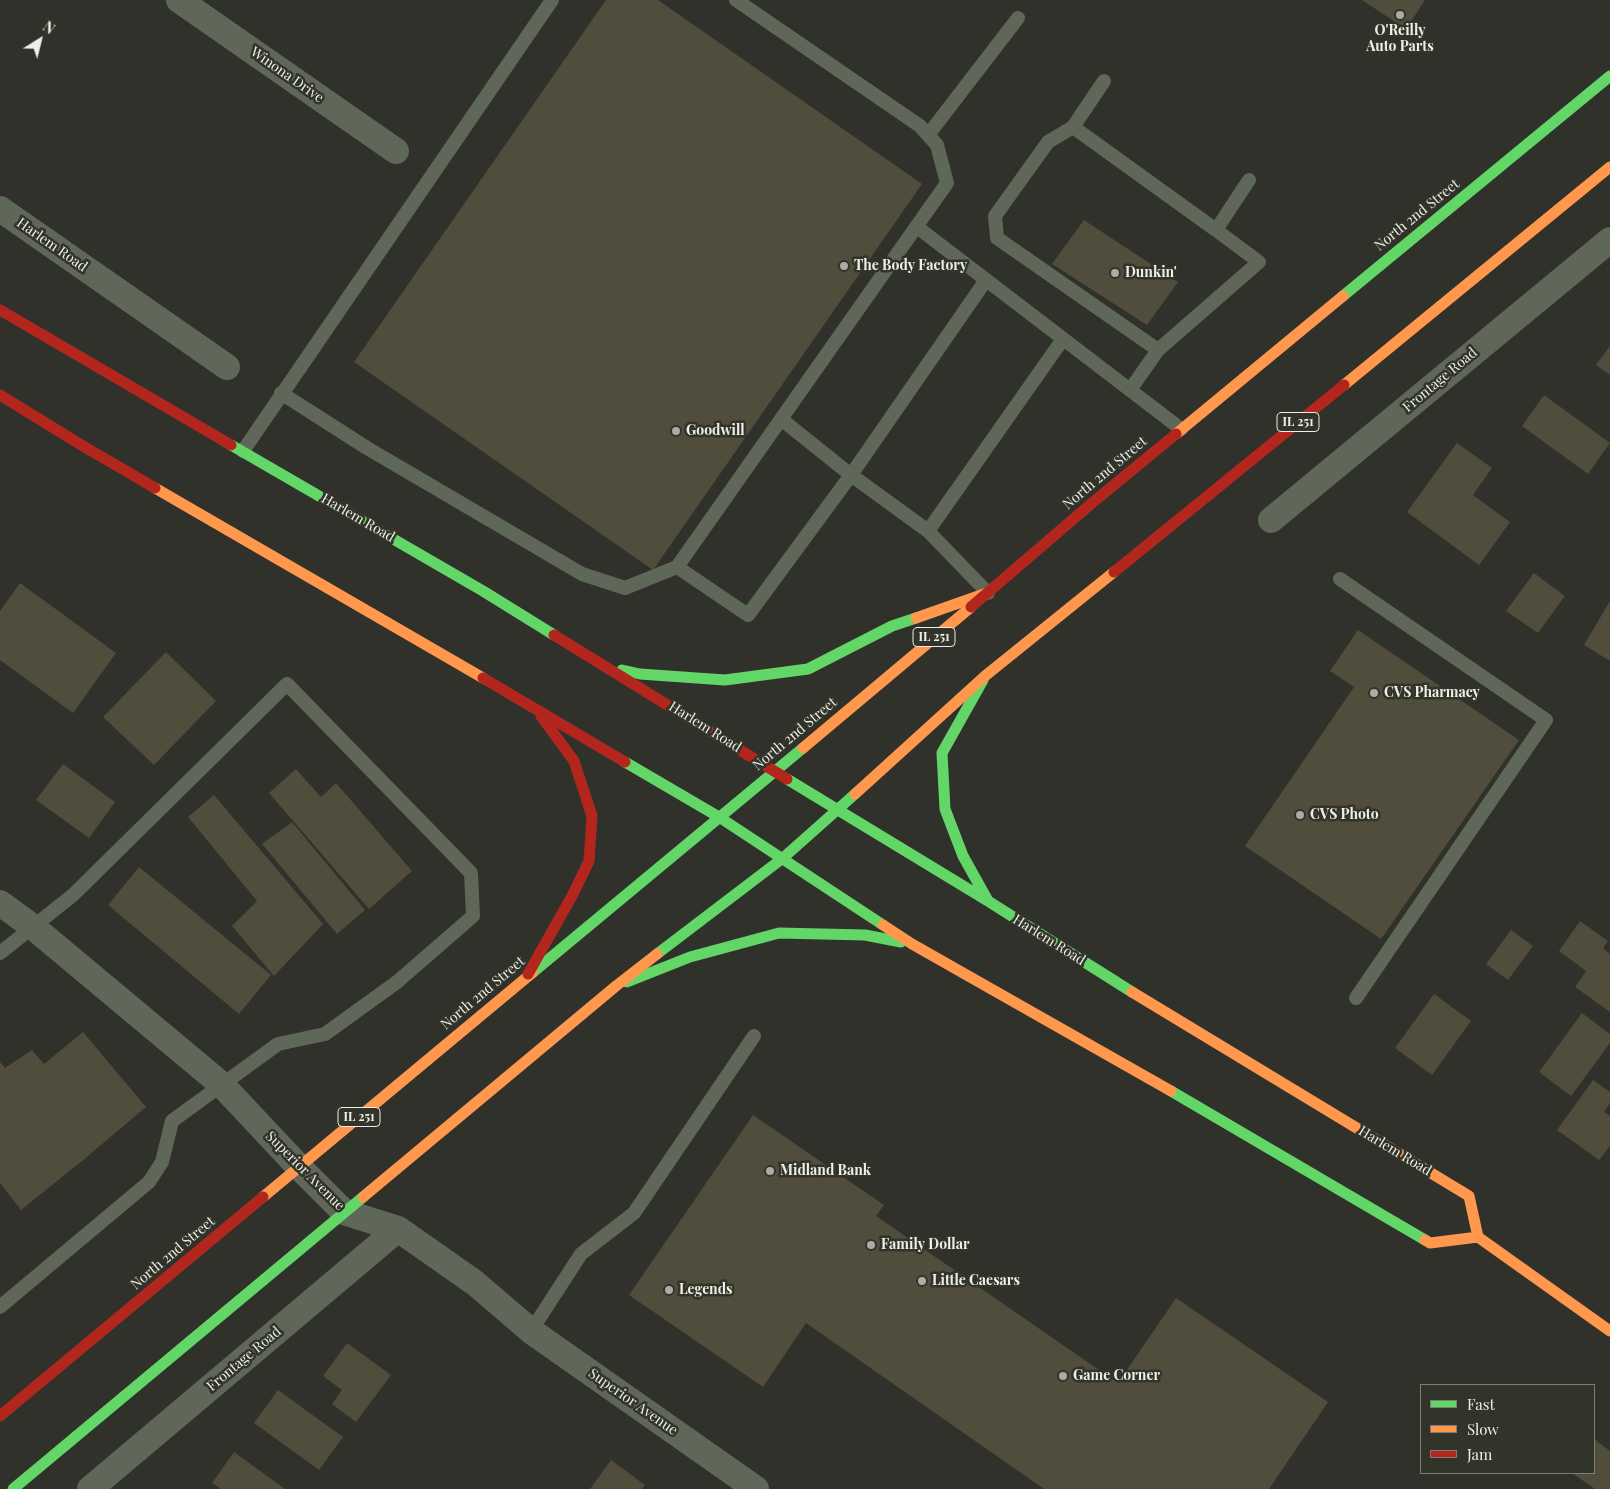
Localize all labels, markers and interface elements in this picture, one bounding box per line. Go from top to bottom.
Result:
marker: O'Reilly Auto Parts [1394,9,1406,21]
north arrow [15,15,65,65]
text: N [39,17,59,38]
place label: O'Reilly Auto Parts [1366,23,1434,56]
street label: Winona Drive [247,44,327,106]
street label: North 2nd Street [1371,176,1463,254]
street label: Harlem Road [14,215,90,275]
place label: The Body Factory [854,258,967,274]
marker: The Body Factory [838,260,850,272]
place label: Dunkin' [1125,265,1177,281]
marker: Dunkin' [1109,267,1121,279]
street label: Frontage Road [1400,344,1480,416]
road number: IL 251 [1277,412,1319,432]
place label: Goodwill [686,423,745,439]
marker: Goodwill [670,425,682,437]
street label: North 2nd Street [1060,433,1150,513]
street label: Harlem Road [318,490,398,546]
road number: IL 251 [913,628,955,646]
place label: CVS Pharmacy [1384,685,1480,701]
marker: CVS Pharmacy [1368,687,1380,699]
street label: North 2nd Street [750,694,840,774]
street label: Harlem Road [666,698,744,756]
place label: CVS Photo [1310,807,1379,823]
marker: CVS Photo [1294,809,1306,821]
street label: Harlem Road [1010,911,1088,969]
street label: North 2nd Street [438,953,528,1033]
road number: IL 251 [338,1108,380,1126]
street label: Harlem Road [1355,1123,1435,1179]
street label: Superior Avenue [262,1128,348,1214]
place label: Midland Bank [780,1163,871,1179]
marker: Midland Bank [764,1165,776,1177]
street label: North 2nd Street [128,1213,218,1293]
place label: Family Dollar [881,1237,969,1253]
marker: Family Dollar [865,1239,877,1251]
place label: Little Caesars [932,1273,1020,1289]
marker: Little Caesars [916,1275,928,1287]
place label: Legends [679,1282,733,1298]
marker: Legends [663,1284,675,1296]
street label: Frontage Road [204,1323,284,1395]
street label: Superior Avenue [585,1365,681,1439]
place label: Game Corner [1073,1368,1160,1384]
marker: Game Corner [1057,1370,1069,1382]
legend [1420,1384,1595,1474]
text: Fast [1467,1394,1495,1414]
text: Slow [1467,1419,1499,1439]
text: Jam [1467,1444,1492,1464]

